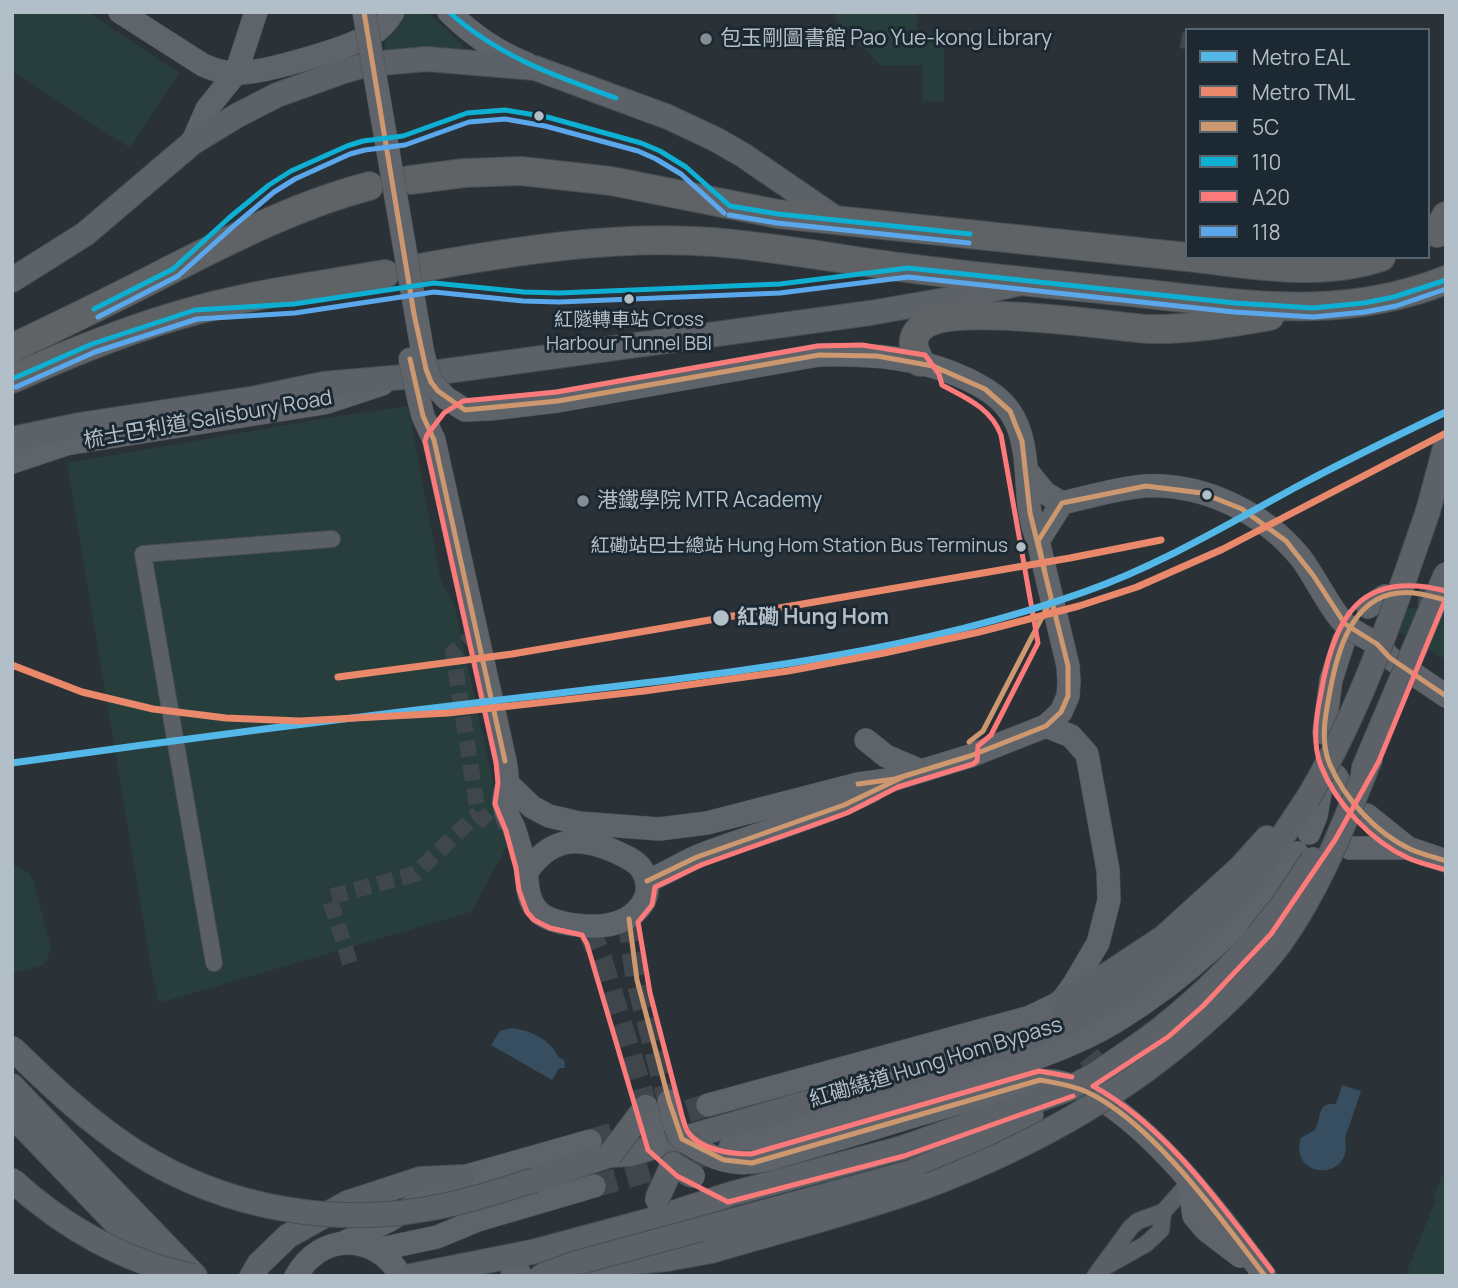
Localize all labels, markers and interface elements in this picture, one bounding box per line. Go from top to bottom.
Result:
place label: 包玉剛圖書館 Pao Yue-kong Library [720,26,1052,52]
legend [1185,28,1430,259]
marker: 包玉剛圖書館 Pao Yue-kong Library [698,31,714,47]
text: Metro EAL [1252,43,1350,71]
text: Metro TML [1252,78,1355,106]
unlabelled marker [532,109,546,123]
text: 5C [1252,113,1279,141]
text: 110 [1252,148,1281,176]
text: A20 [1252,183,1290,211]
text: 118 [1252,218,1281,246]
marker: 紅隧轉車站 Cross Harbour Tunnel BBI [622,292,636,306]
place label: 紅隧轉車站 Cross Harbour Tunnel BBI [546,310,712,354]
street label: 梳士巴利道 Salisbury Road [82,386,334,454]
place label: 港鐵學院 MTR Academy [597,488,822,514]
unlabelled marker [1200,488,1214,502]
marker: 港鐵學院 MTR Academy [575,493,591,509]
place label: 紅磡站巴士總站 Hung Hom Station Bus Terminus [591,536,1008,558]
marker: 紅磡站巴士總站 Hung Hom Station Bus Terminus [1014,540,1028,554]
place label: 紅磡 Hung Hom [737,605,889,631]
marker: 紅磡 Hung Hom [711,608,731,628]
street label: 紅磡繞道 Hung Hom Bypass [807,1012,1065,1114]

